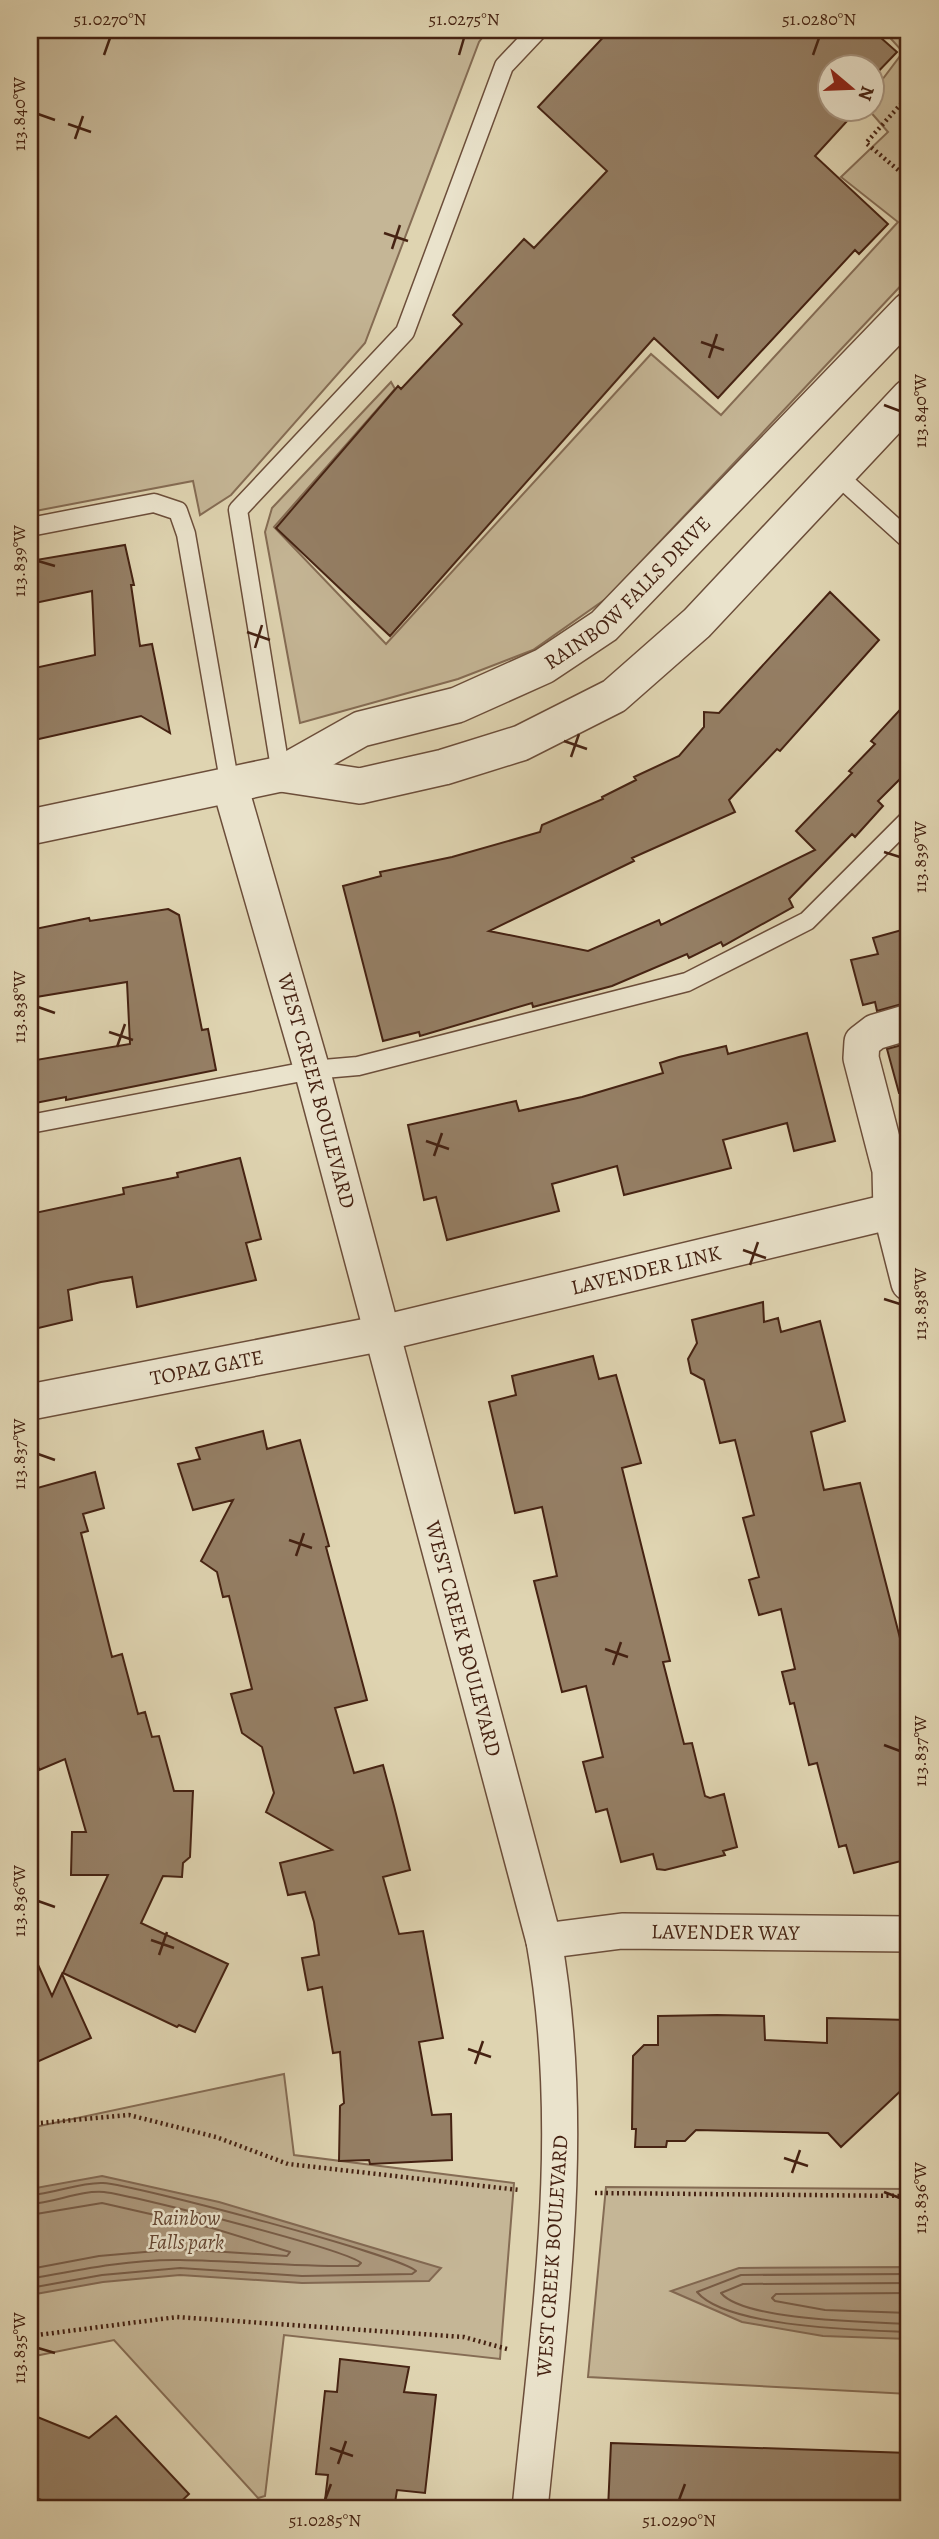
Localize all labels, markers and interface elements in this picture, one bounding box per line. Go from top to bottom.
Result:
text: 51.0270°N [73,7,147,31]
text: 51.0275°N [428,7,500,31]
text: 51.0280°N [782,7,856,31]
north arrow [816,52,886,122]
text: 113.840°W [7,77,31,151]
text: N [852,82,881,104]
text: 113.840°W [908,374,932,448]
street label: RAINBOW FALLS DRIVE [538,510,717,676]
text: 113.839°W [7,525,31,597]
text: 113.839°W [908,821,932,893]
street label: WEST CREEK BOULEVARD [271,969,362,1212]
text: 113.838°W [7,971,31,1043]
street label: LAVENDER LINK [568,1239,724,1301]
text: 113.838°W [908,1268,932,1340]
street label: TOPAZ GATE [148,1343,266,1392]
text: 113.837°W [7,1418,31,1490]
street label: WEST CREEK BOULEVARD [418,1517,508,1760]
text: 113.837°W [908,1715,932,1787]
text: 113.836°W [7,1865,31,1937]
street label: LAVENDER WAY [651,1917,800,1947]
street label: WEST CREEK BOULEVARD [529,2134,574,2379]
text: 113.836°W [908,2162,932,2234]
park label: Rainbow Falls park [148,2204,224,2256]
text: 113.835°W [7,2312,31,2384]
text: 51.0285°N [289,2508,361,2532]
text: 51.0290°N [642,2508,716,2532]

